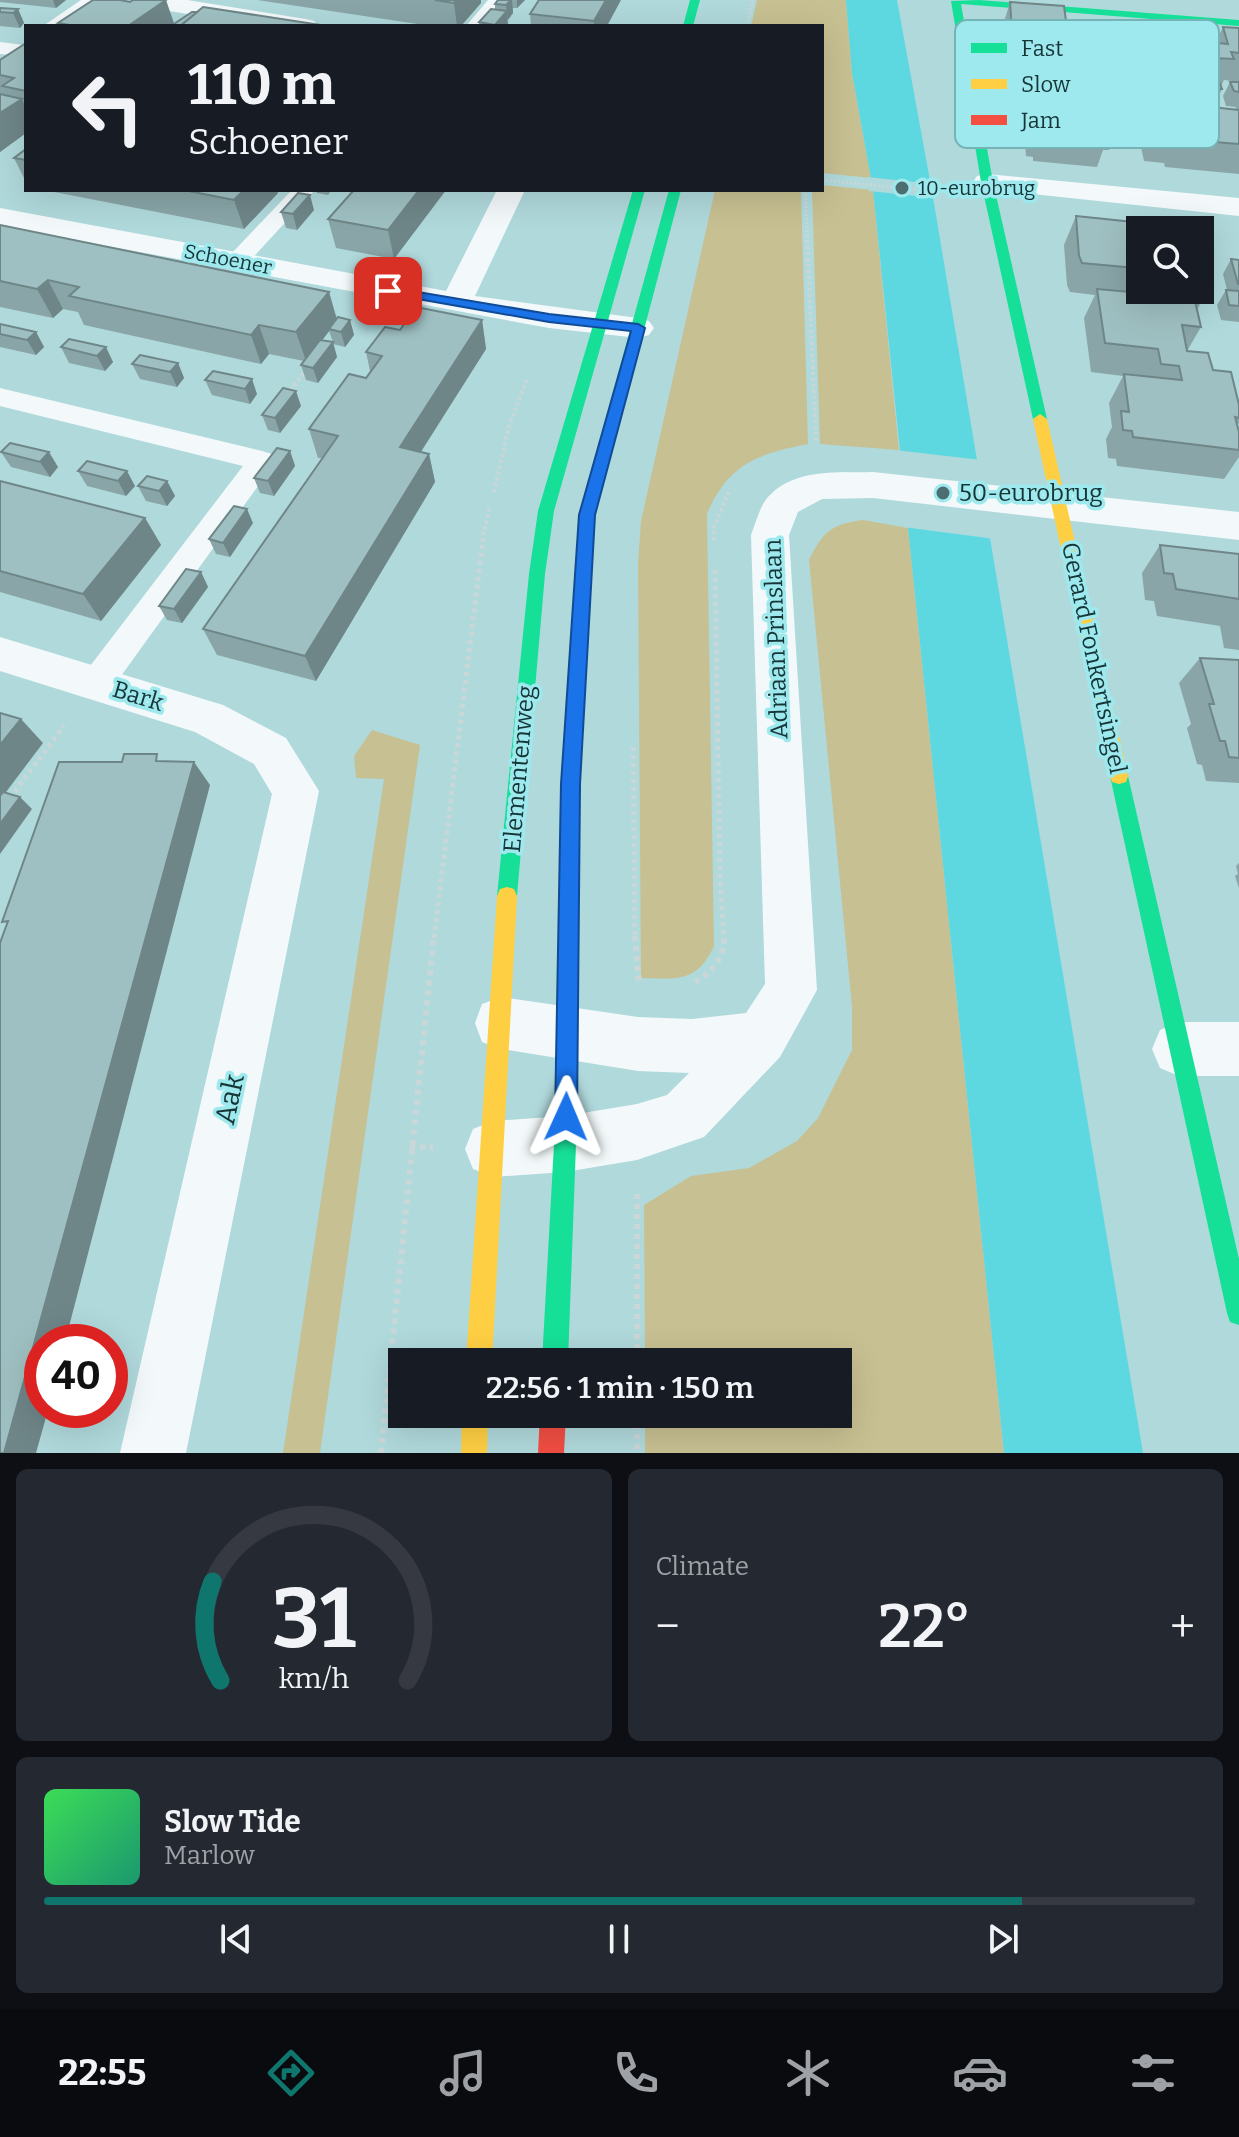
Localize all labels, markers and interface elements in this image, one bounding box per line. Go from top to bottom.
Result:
legend [955,20,1219,148]
text: Fast [1021,35,1063,62]
text: 110 m [188,52,335,119]
icon: left [56,56,160,160]
text: Slow [1021,71,1071,98]
text: Jam [1020,107,1061,134]
text: Schoener [188,120,348,164]
place label: 10-eurobrug [918,176,1035,200]
marker: 10-eurobrug [893,179,911,197]
map controls [1126,216,1214,304]
button: search [1126,216,1214,304]
street label: Schoener [182,239,274,279]
pin [354,257,422,325]
icon: arrive [366,269,410,313]
place label: 50-eurobrug [959,479,1103,507]
marker: 50-eurobrug [934,484,952,502]
street label: Adriaan Prinslaan [759,538,793,740]
street label: Gerard Fonkertsingel [1056,540,1132,776]
street label: Bark [109,675,167,717]
street label: Elementenweg [498,684,540,854]
street label: Aak [208,1071,251,1127]
position arrow [524,1075,608,1159]
speed limit sign: 40 [24,1324,128,1428]
text: 22:56 · 1 min · 150 m [486,1370,754,1406]
text: Climate [656,1551,749,1582]
text: 31 [272,1569,356,1669]
text: 22° [878,1591,972,1663]
text: − [656,1600,680,1653]
text: + [1170,1600,1195,1653]
text: km/h [278,1661,349,1696]
text: Slow Tide [164,1804,301,1840]
text: Marlow [164,1840,255,1871]
icon: previous [214,1917,258,1961]
icon: pause [597,1917,641,1961]
icon: next [981,1917,1025,1961]
icon: directions [263,2045,319,2101]
icon: music [435,2045,491,2101]
icon: phone [608,2045,664,2101]
icon: climate [780,2045,836,2101]
icon: car [952,2045,1008,2101]
icon: filters [1125,2045,1181,2101]
text: 22:55 [58,2051,147,2095]

